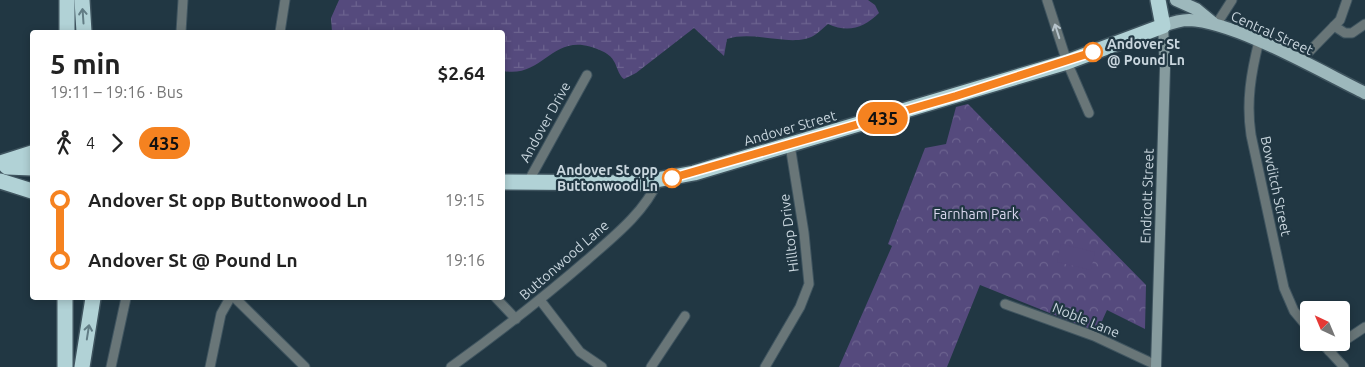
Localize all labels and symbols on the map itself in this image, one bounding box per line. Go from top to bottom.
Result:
street label: Central Street [1228,8,1316,58]
one-way arrow [78,9,88,25]
one-way arrow [1052,24,1061,39]
place label: Andover St @ Pound Ln [1107,36,1185,68]
marker: Andover St @ Pound Ln [1083,42,1103,62]
street label: Andover Drive [516,79,574,165]
line badge: 435 [854,102,912,134]
street label: Andover Street [742,107,839,149]
street label: Bowditch Street [1258,135,1295,238]
street label: Endicott Street [1137,148,1157,244]
place label: Andover St opp Buttonwood Ln [556,162,658,194]
marker: Andover St opp Buttonwood Ln [662,168,682,188]
street label: Hilltop Drive [776,193,802,273]
park label: Farnham Park [933,206,1019,222]
street label: Buttonwood Lane [516,217,612,303]
street label: Noble Lane [1050,299,1122,341]
north arrow [1300,301,1350,351]
one-way arrow [83,325,93,341]

